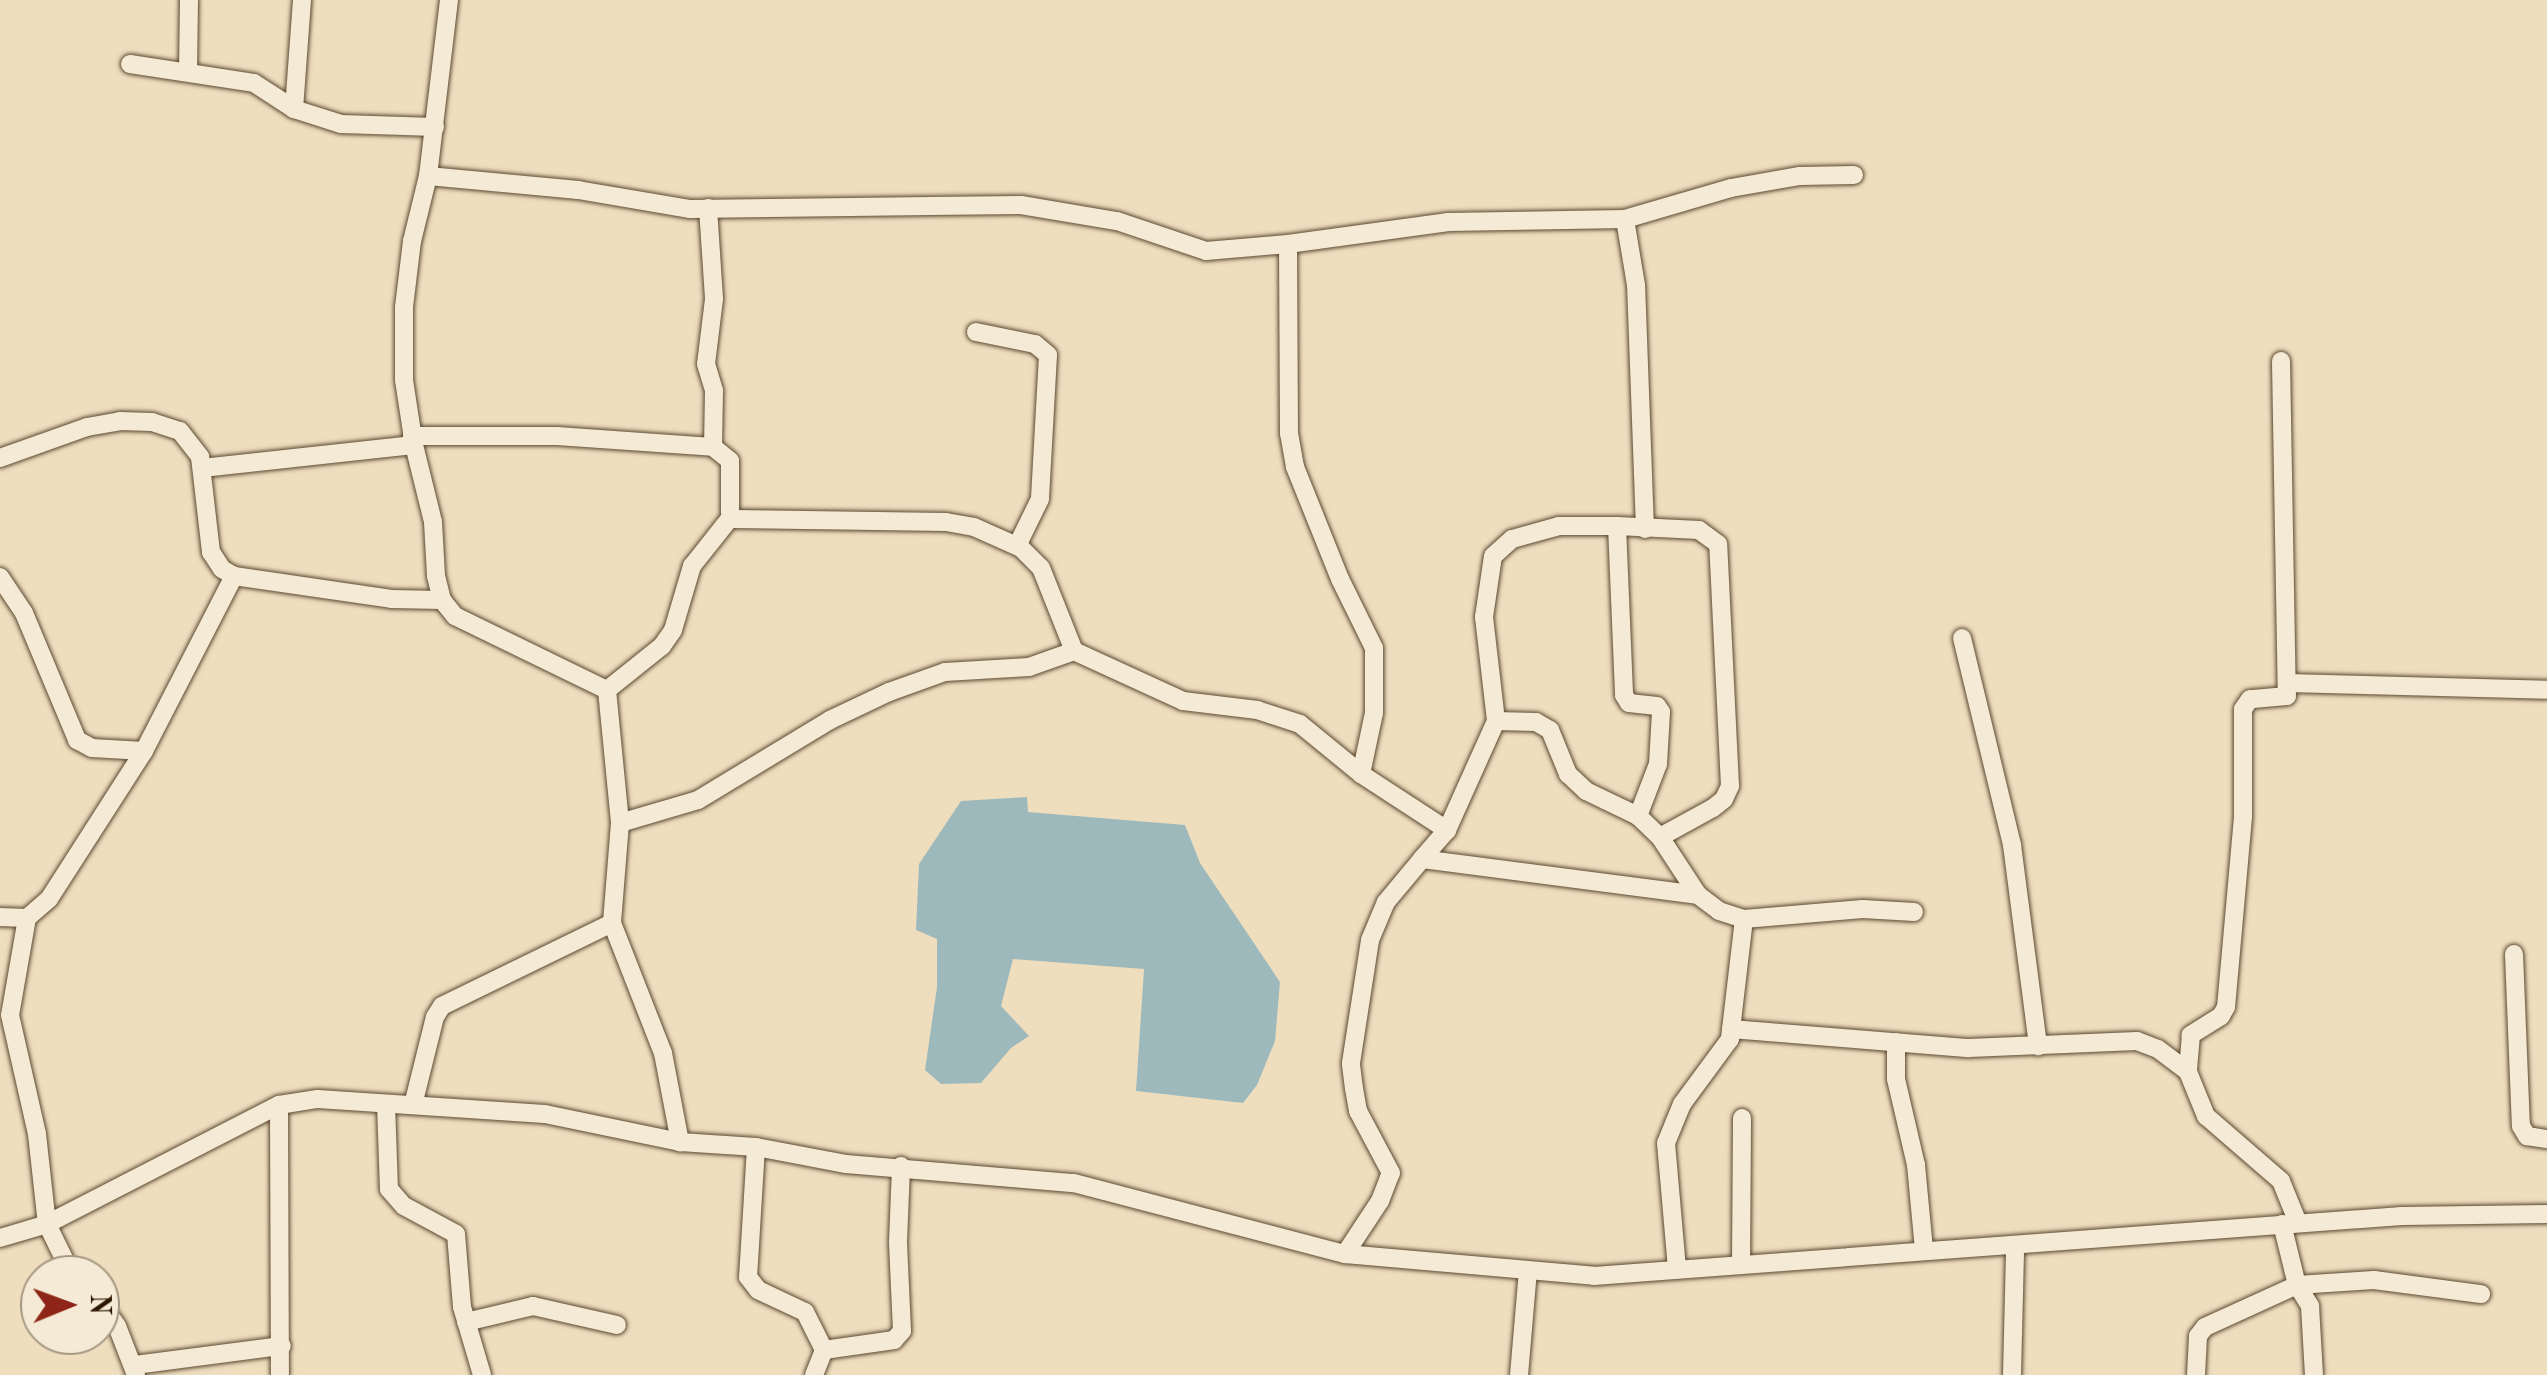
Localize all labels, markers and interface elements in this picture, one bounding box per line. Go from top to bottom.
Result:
north arrow [20,1255,120,1355]
text: N [84,1294,112,1315]

